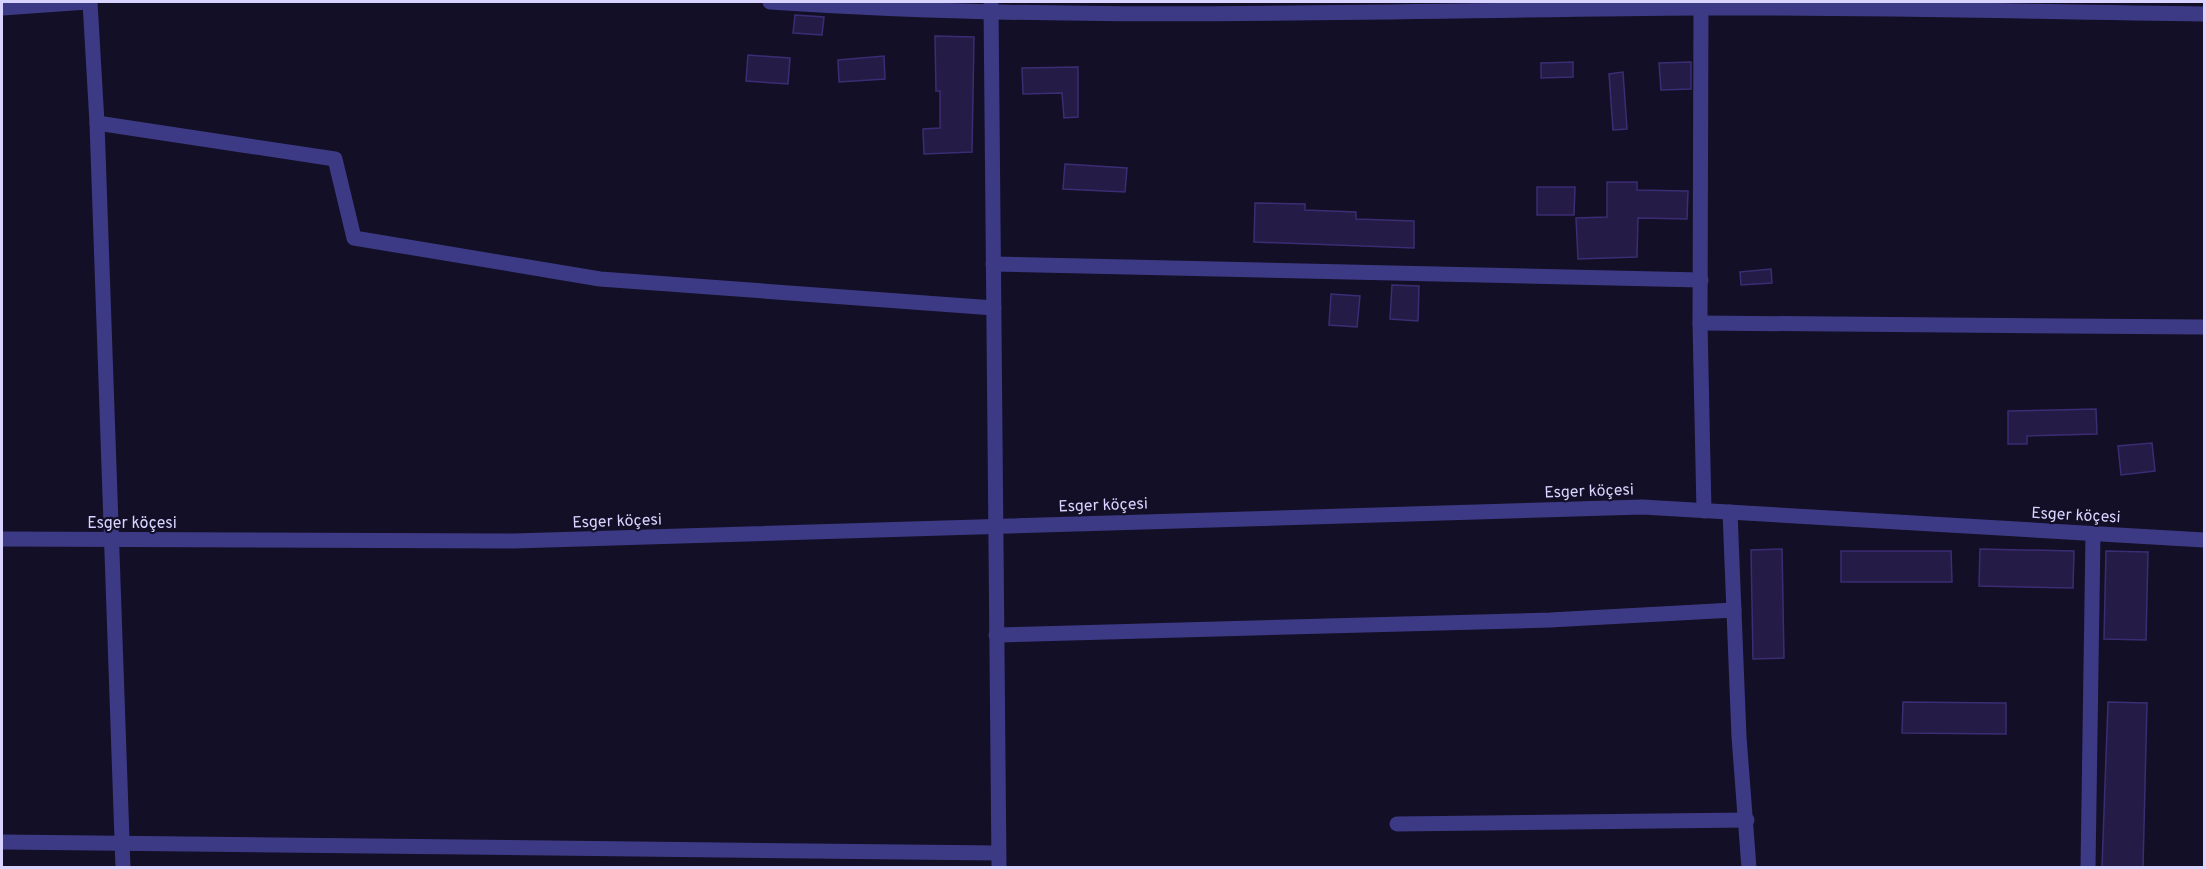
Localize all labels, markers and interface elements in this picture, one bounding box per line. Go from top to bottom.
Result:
street label: Esger köçesi [1544,480,1634,504]
street label: Esger köçesi [1058,494,1148,518]
street label: Esger köçesi [2031,504,2121,528]
street label: Esger köçesi [572,510,662,534]
street label: Esger köçesi [87,514,177,534]

